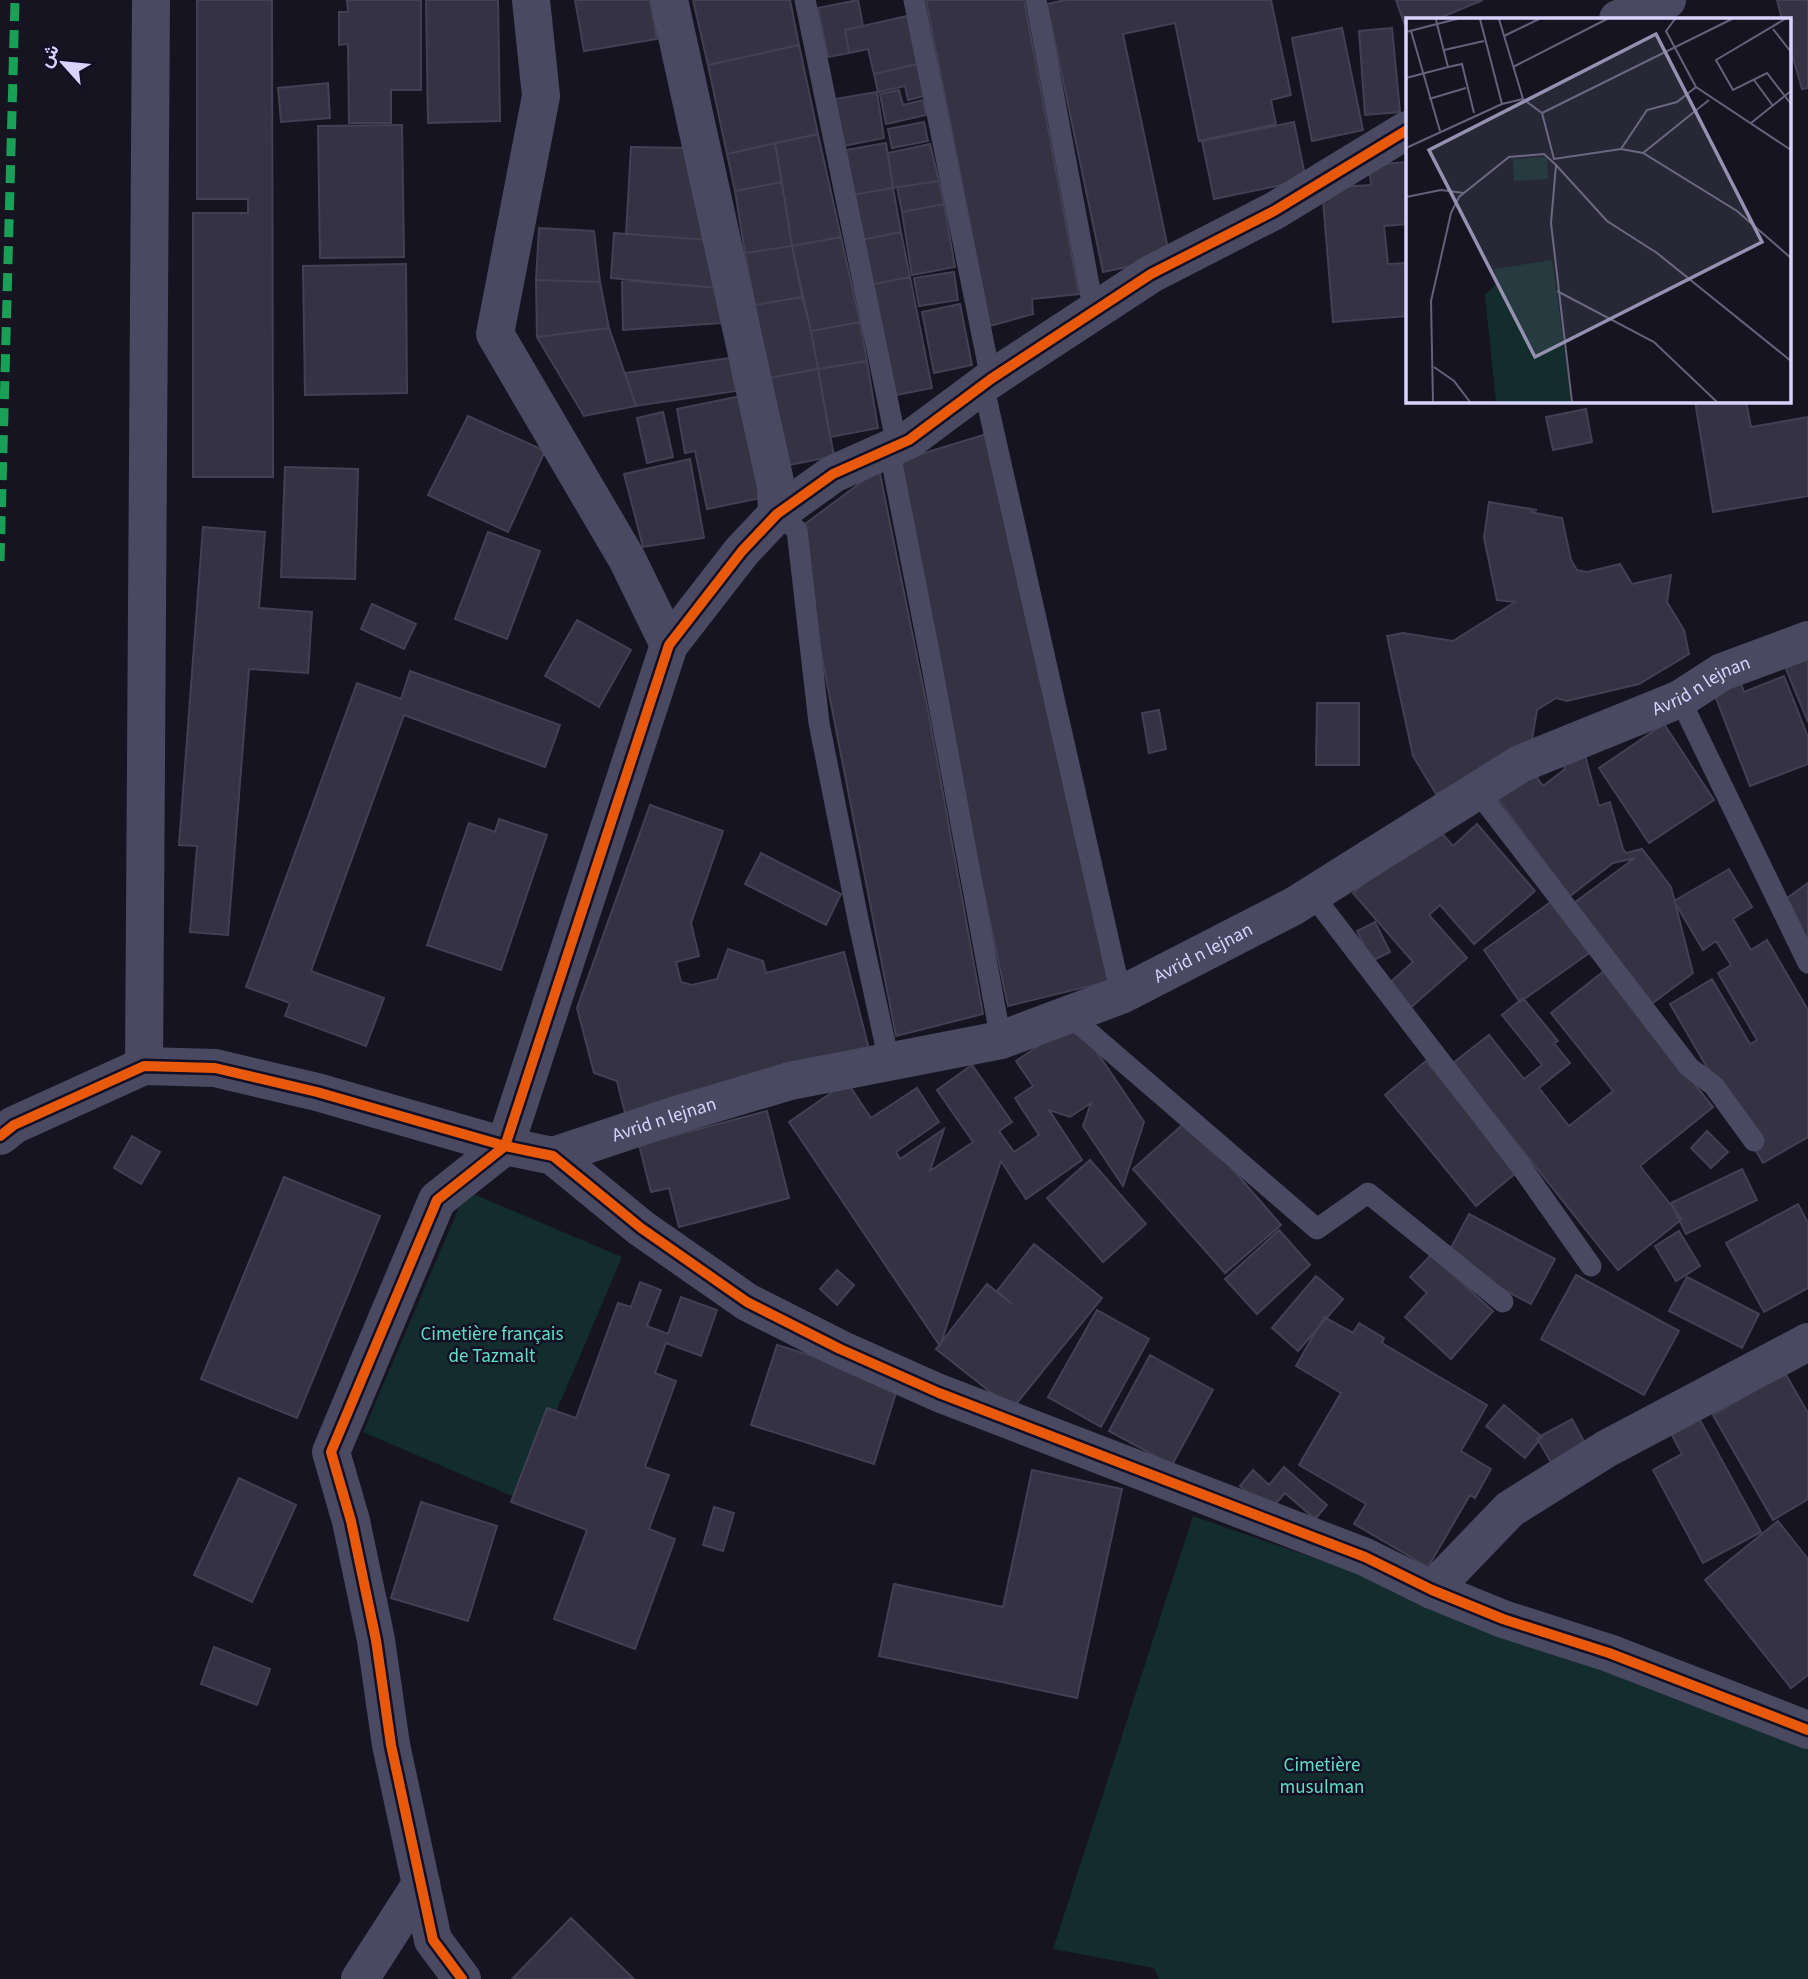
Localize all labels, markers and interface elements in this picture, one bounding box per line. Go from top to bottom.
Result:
inset map [1406,18,1790,402]
north arrow [28,28,98,98]
text: ش [32,40,66,72]
street label: Avrid n lejnan [1648,649,1754,722]
street label: Avrid n lejnan [1149,916,1257,990]
street label: Avrid n lejnan [608,1090,720,1149]
park label: Cimetière français de Tazmalt [420,1321,564,1370]
park label: Cimetière musulman [1280,1752,1364,1801]

